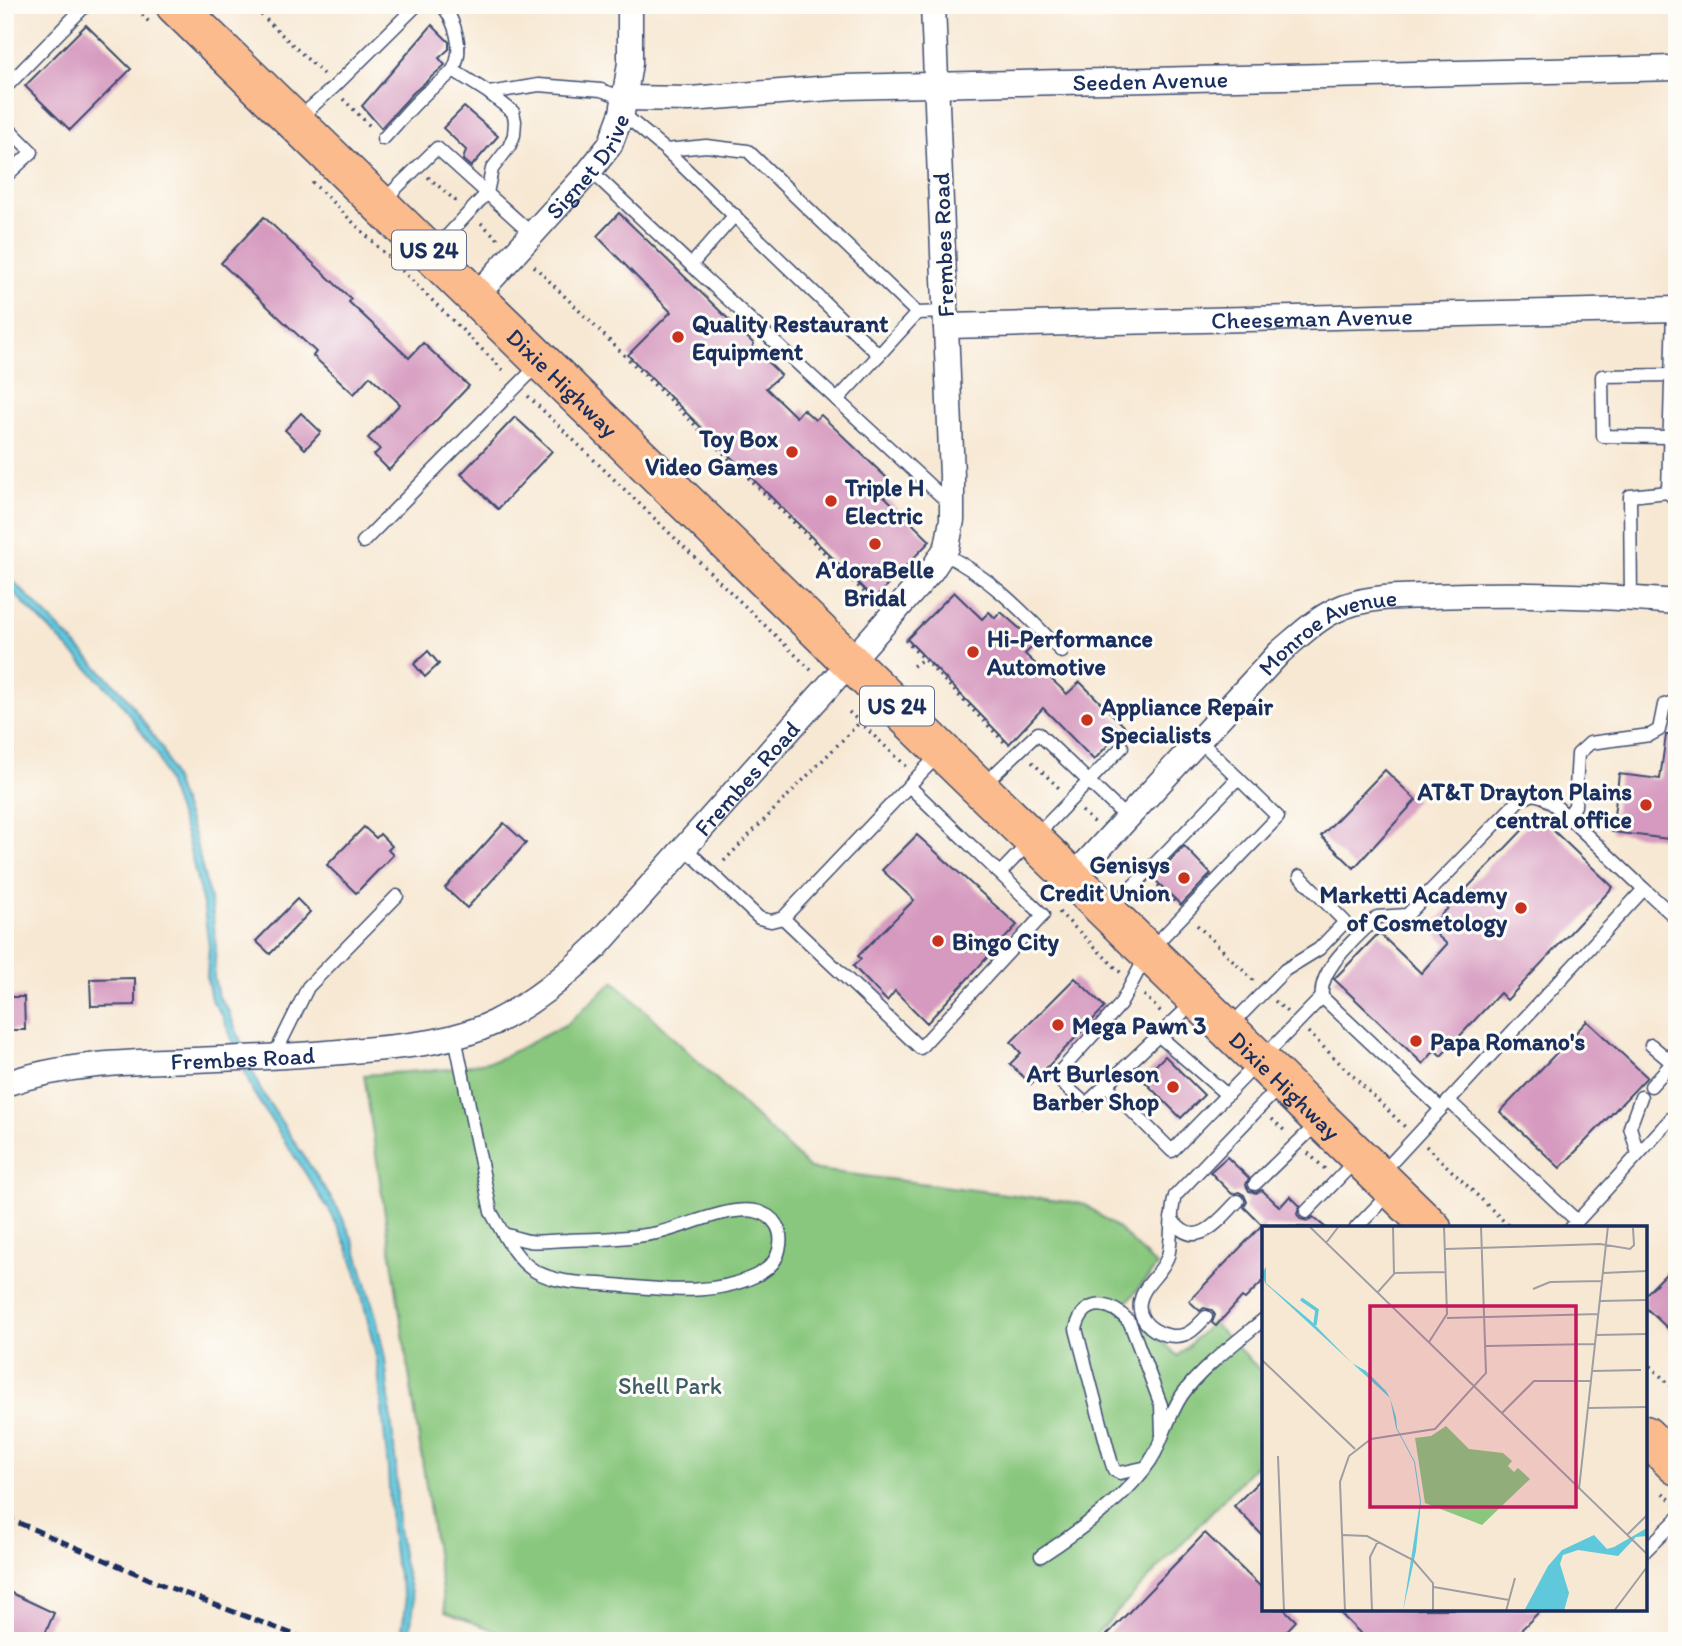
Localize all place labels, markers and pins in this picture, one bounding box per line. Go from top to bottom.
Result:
place label: Quality Restaurant Equipment [692,309,888,367]
marker: Quality Restaurant Equipment [670,329,686,345]
place label: Toy Box Video Games [645,424,779,481]
marker: Toy Box Video Games [784,444,800,460]
place label: Triple H Electric [844,473,924,530]
marker: Triple H Electric [823,493,839,509]
marker: A'doraBelle Bridal [867,536,883,552]
place label: A'doraBelle Bridal [815,555,934,612]
place label: Hi-Performance Automotive [986,624,1153,681]
marker: Hi-Performance Automotive [965,644,981,660]
place label: Appliance Repair Specialists [1100,692,1273,750]
marker: Appliance Repair Specialists [1079,712,1095,728]
place label: AT&T Drayton Plains central office [1417,777,1632,834]
marker: AT&T Drayton Plains central office [1638,797,1654,813]
place label: Genisys Credit Union [1040,850,1170,907]
marker: Genisys Credit Union [1176,870,1192,886]
place label: Marketti Academy of Cosmetology [1319,880,1508,938]
marker: Marketti Academy of Cosmetology [1513,900,1529,916]
place label: Bingo City [952,927,1060,957]
marker: Bingo City [930,933,946,949]
place label: Mega Pawn 3 [1072,1011,1206,1041]
marker: Mega Pawn 3 [1050,1017,1066,1033]
place label: Papa Romano's [1430,1027,1586,1057]
marker: Papa Romano's [1408,1033,1424,1049]
place label: Art Burleson Barber Shop [1026,1059,1159,1117]
marker: Art Burleson Barber Shop [1165,1079,1181,1095]

